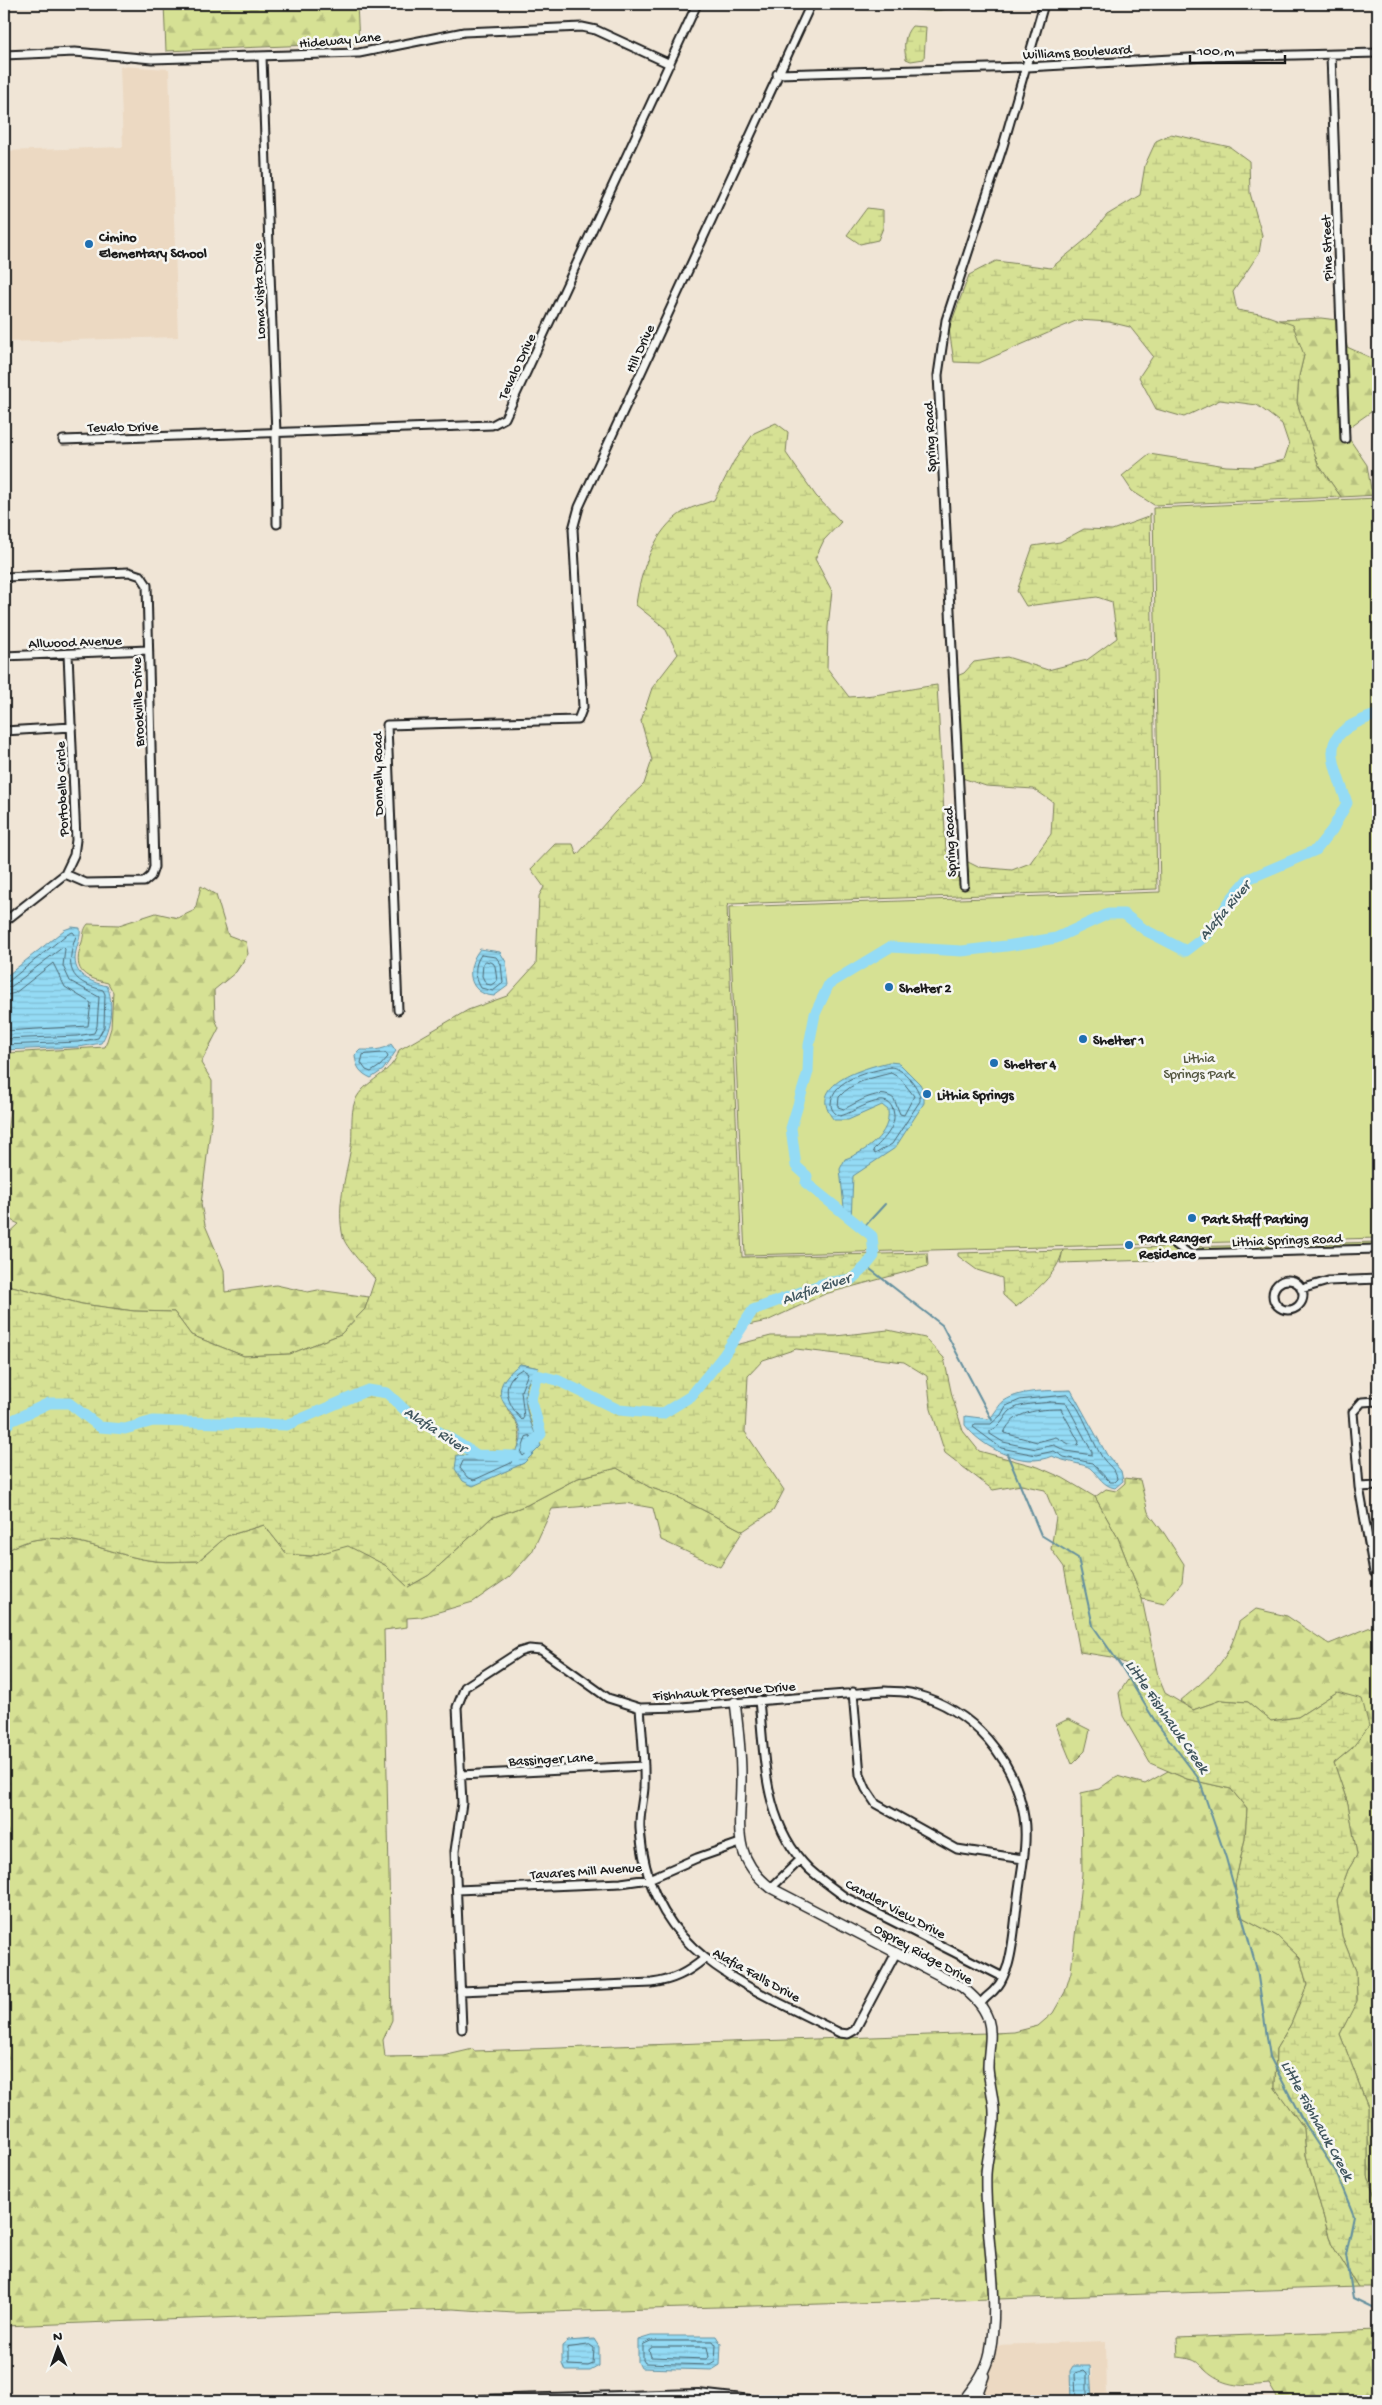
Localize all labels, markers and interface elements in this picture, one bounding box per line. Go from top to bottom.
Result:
street label: Hideway Lane [299,29,383,54]
scale bar [1190,32,1284,64]
street label: Williams Boulevard [1022,42,1134,65]
text: 100 m [1196,43,1235,61]
street label: Pine Street [1319,214,1338,282]
place label: Cimino Elementary School [98,230,207,263]
marker: Cimino Elementary School [83,238,95,250]
street label: Loma Vista Drive [250,242,271,340]
street label: Hill Drive [623,322,660,376]
street label: Tevalo Drive [495,331,541,404]
street label: Spring Road [921,400,942,472]
street label: Tevalo Drive [87,419,159,438]
street label: Allwood Avenue [28,633,123,654]
street label: Brookville Drive [129,656,150,748]
street label: Donnelly Road [370,730,389,817]
street label: Portobello Circle [53,740,74,838]
street label: Spring Road [941,805,962,877]
water label: Alafia River [1196,876,1257,944]
marker: Shelter 2 [883,981,895,993]
place label: Shelter 2 [899,981,952,998]
marker: Shelter 1 [1077,1033,1089,1045]
place label: Shelter 1 [1093,1033,1145,1050]
park label: Lithia Springs Park [1163,1051,1236,1084]
marker: Shelter 4 [988,1057,1000,1069]
place label: Shelter 4 [1004,1057,1057,1074]
marker: Lithia Springs [921,1088,933,1100]
place label: Lithia Springs [937,1088,1015,1105]
marker: Park Staff Parking [1186,1212,1198,1224]
place label: Park Staff Parking [1201,1212,1308,1229]
place label: Park Ranger Residence [1138,1231,1213,1264]
street label: Lithia Springs Road [1232,1231,1344,1252]
marker: Park Ranger Residence [1123,1239,1135,1251]
water label: Alafia River [780,1269,856,1310]
water label: Alafia River [400,1404,472,1459]
water label: Little Fishhawk Creek [1121,1657,1213,1778]
street label: Fishhawk Preserve Drive [651,1679,797,1706]
street label: Bassinger Lane [507,1750,595,1771]
street label: Tavares Mill Avenue [529,1860,643,1885]
street label: Candler View Drive [842,1877,949,1944]
street label: Osprey Ridge Drive [870,1921,976,1990]
street label: Alafia Falls Drive [709,1945,803,2008]
water label: Little Fishhawk Creek [1276,2058,1357,2185]
north arrow [32,2322,82,2372]
text: N [53,2329,62,2346]

